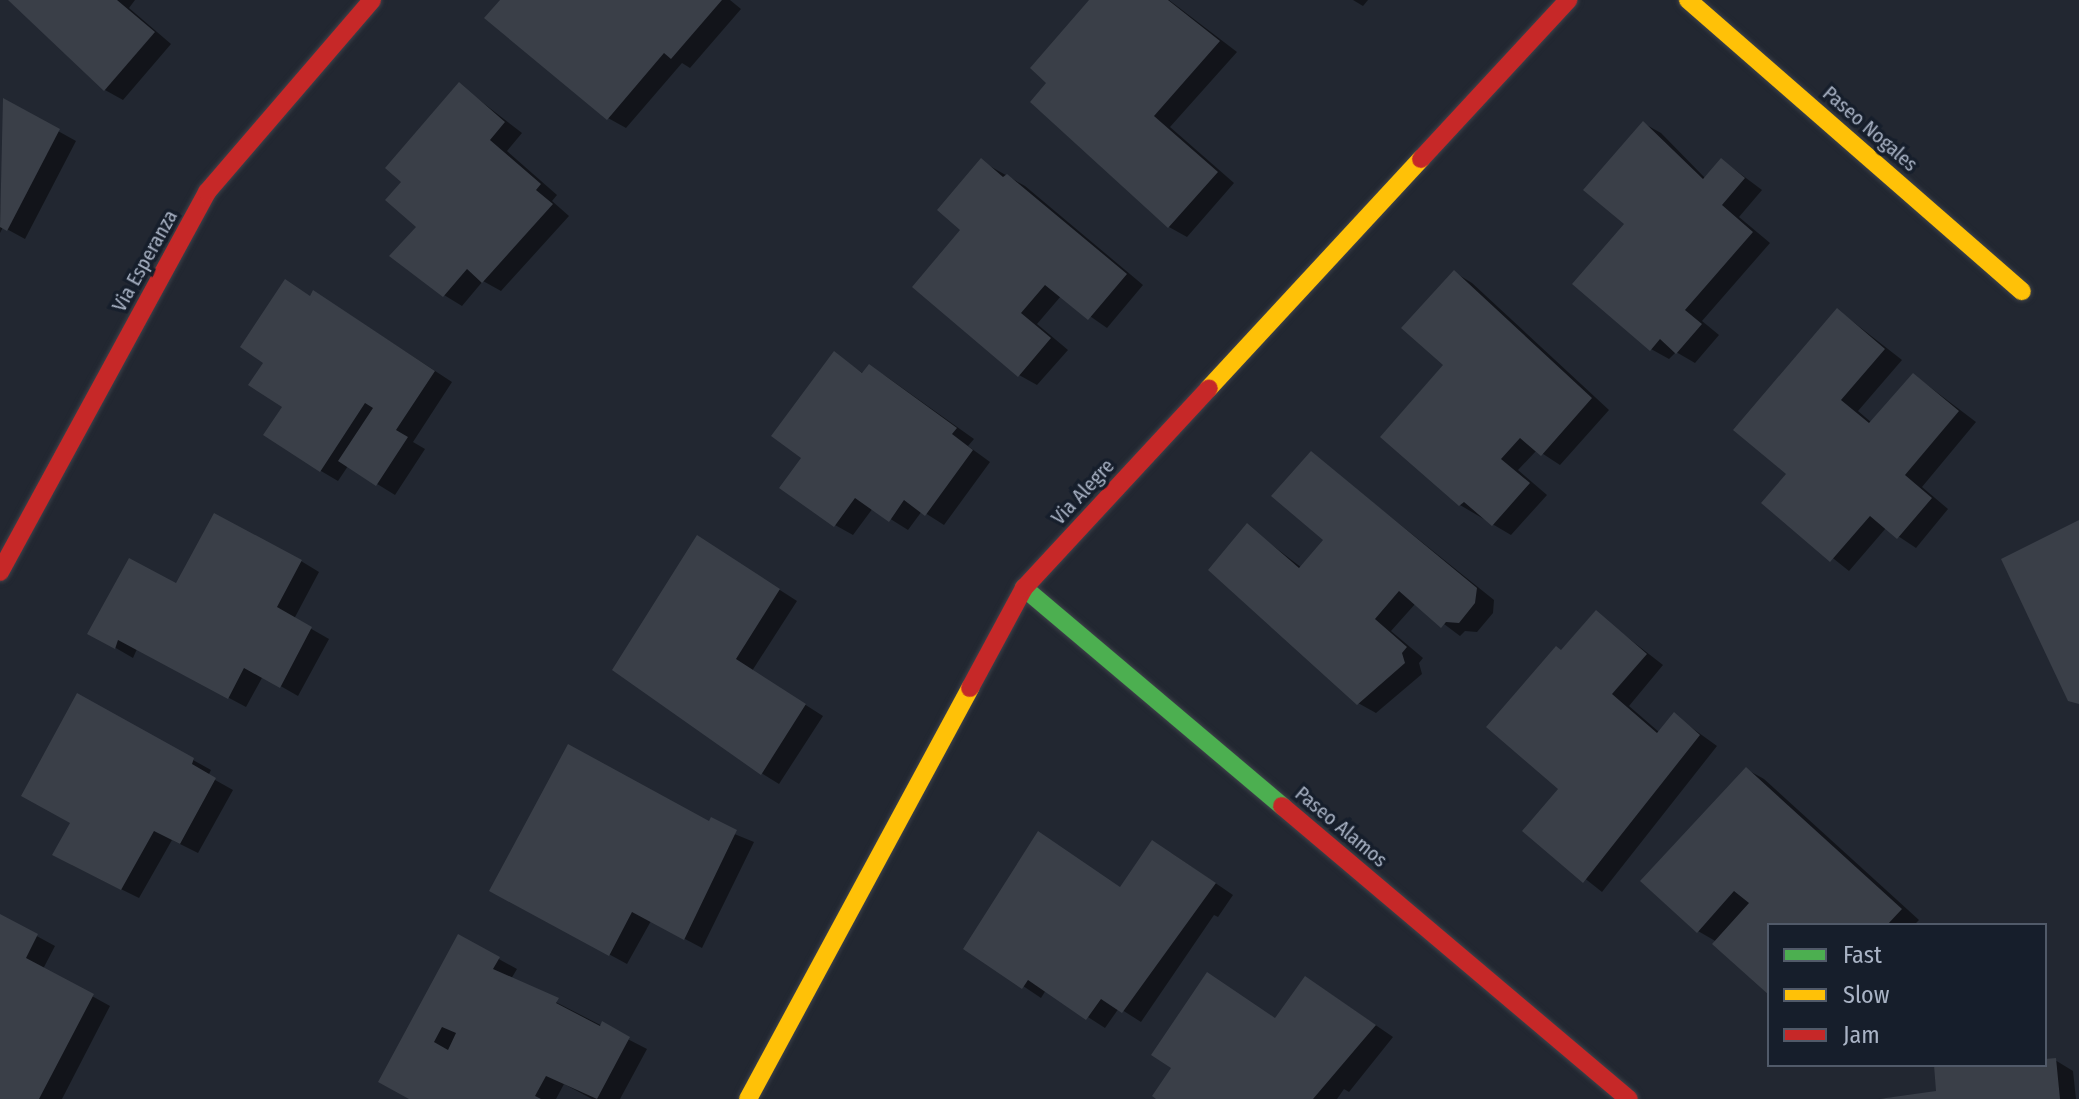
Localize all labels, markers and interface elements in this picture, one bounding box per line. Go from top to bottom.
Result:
street label: Paseo Nogales [1818,81,1922,177]
street label: Via Esperanza [107,206,183,316]
street label: Via Alegre [1047,454,1119,530]
street label: Paseo Alamos [1290,782,1392,872]
legend [1767,923,2047,1067]
text: Fast [1843,941,1882,969]
text: Slow [1843,981,1889,1009]
text: Jam [1843,1021,1880,1049]

